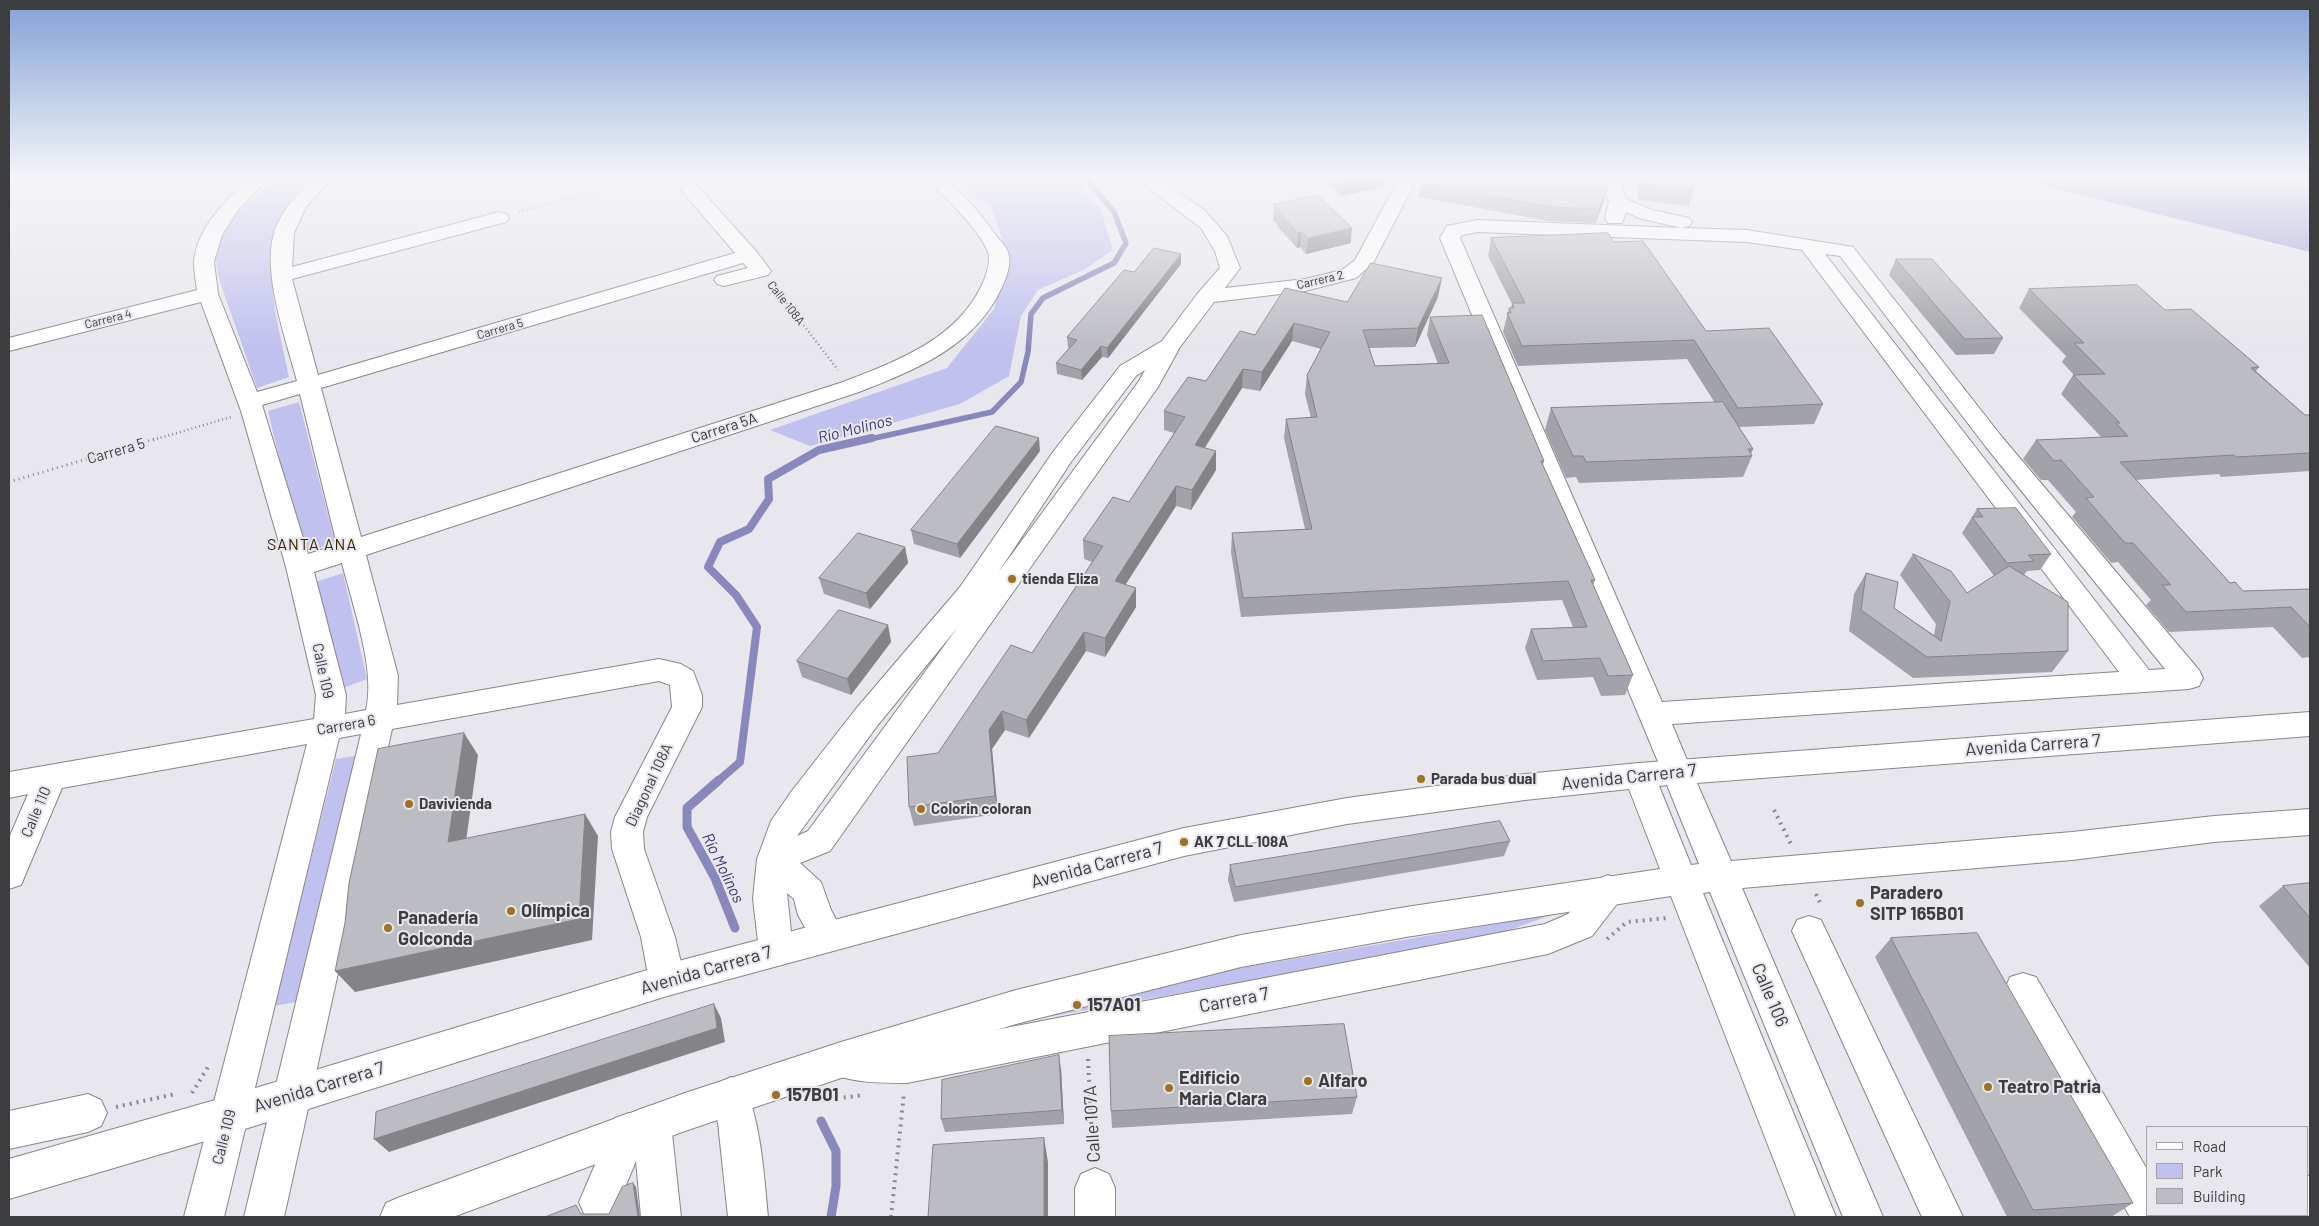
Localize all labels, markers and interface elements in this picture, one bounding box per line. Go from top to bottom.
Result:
street label: Carrera 2 [1295,268,1345,292]
street label: Calle 108A [764,278,808,328]
street label: Carrera 4 [83,306,133,332]
street label: Carrera 5 [475,316,525,342]
street label: Carrera 5A [689,409,759,447]
water label: Río Molinos [816,411,894,447]
street label: Carrera 5 [85,434,147,468]
district label: SANTA ANA [266,535,358,555]
place label: tienda Eliza [1022,570,1098,588]
marker: tienda Eliza [1006,573,1018,585]
street label: Calle 109 [308,642,338,700]
street label: Carrera 6 [315,711,377,739]
street label: Avenida Carrera 7 [1965,729,2101,761]
street label: Diagonal 108A [622,741,676,829]
street label: Avenida Carrera 7 [1560,759,1698,795]
place label: Parada bus dual [1431,770,1536,788]
marker: Parada bus dual [1415,773,1427,785]
street label: Calle 110 [17,784,55,840]
place label: Davivienda [419,795,492,813]
marker: Davivienda [403,798,415,810]
place label: Colorin coloran [931,800,1031,818]
marker: Colorin coloran [915,803,927,815]
water label: Río Molinos [698,830,748,906]
place label: AK 7 CLL 108A [1194,833,1288,851]
marker: AK 7 CLL 108A [1178,836,1190,848]
street label: Avenida Carrera 7 [1029,837,1165,893]
place label: Paradero SITP 165B01 [1870,882,1964,924]
marker: Paradero SITP 165B01 [1854,897,1866,909]
place label: Olímpica [521,900,590,922]
marker: Olímpica [505,905,517,917]
place label: Panadería Golconda [398,907,478,950]
marker: Panadería Golconda [382,922,394,934]
street label: Avenida Carrera 7 [638,941,774,999]
street label: Calle 106 [1747,960,1793,1030]
street label: Carrera 7 [1197,983,1271,1017]
place label: 157A01 [1087,994,1141,1016]
marker: 157A01 [1071,999,1083,1011]
street label: Avenida Carrera 7 [251,1057,387,1117]
place label: Edificio Maria Clara [1179,1067,1267,1110]
place label: Alfaro [1318,1070,1367,1092]
marker: Alfaro [1302,1075,1314,1087]
place label: Teatro Patria [1998,1076,2101,1098]
marker: Teatro Patria [1982,1081,1994,1093]
marker: Edificio Maria Clara [1163,1082,1175,1094]
place label: 157B01 [786,1084,839,1106]
street label: Calle 107A [1079,1085,1105,1163]
marker: 157B01 [770,1089,782,1101]
street label: Calle 109 [208,1108,240,1166]
legend [2146,1126,2309,1216]
text: Road [2193,1137,2226,1155]
text: Park [2193,1162,2222,1180]
text: Building [2193,1187,2246,1205]

